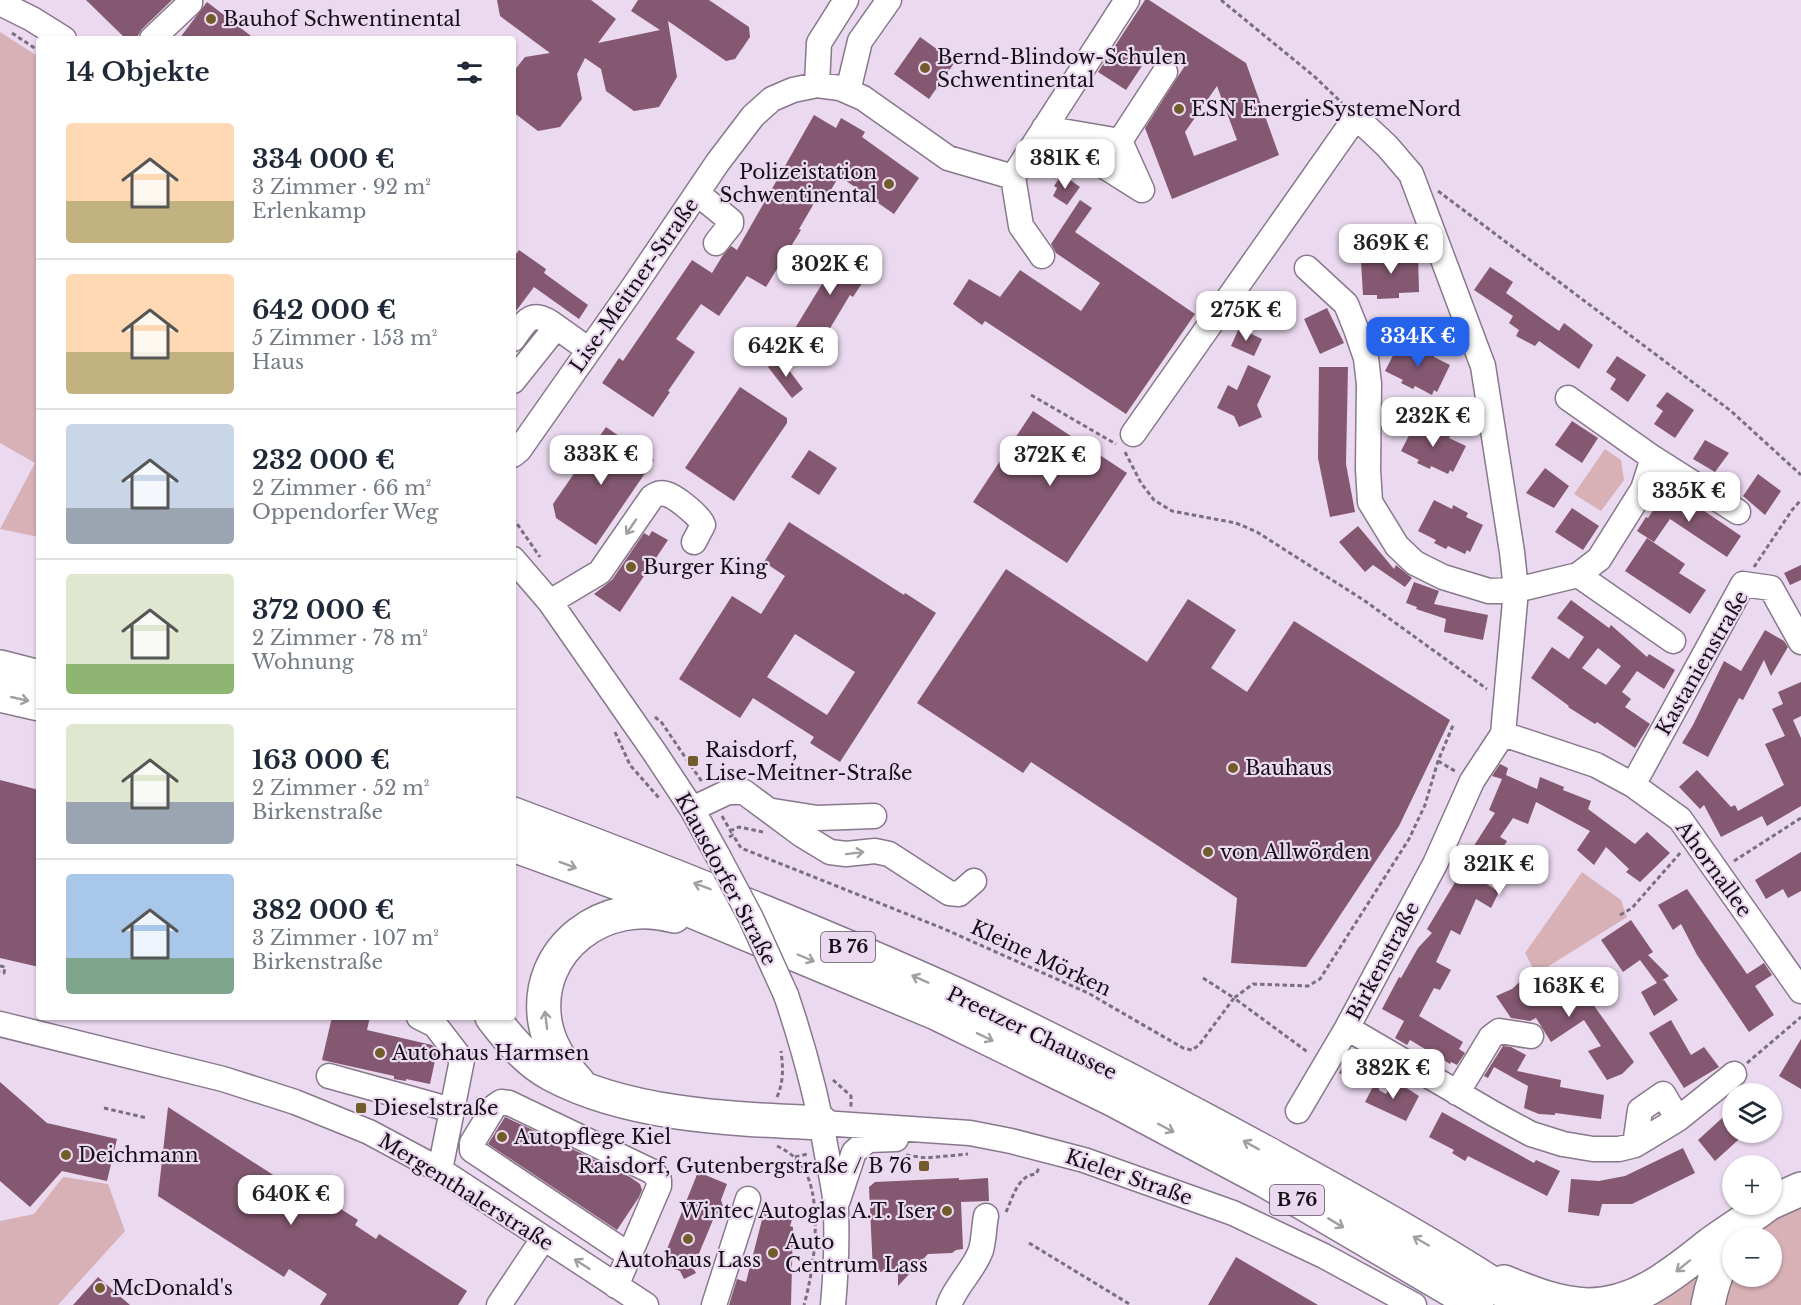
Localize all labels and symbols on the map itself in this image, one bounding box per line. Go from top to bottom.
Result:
place label: Bauhof Schwentinental [223,7,461,31]
marker: Bauhof Schwentinental [204,12,218,26]
place label: Bernd-Blindow-Schulen Schwentinental [937,45,1187,92]
marker: Bernd-Blindow-Schulen Schwentinental [918,61,932,75]
place label: ESN EnergieSystemeNord [1191,97,1461,121]
marker: ESN EnergieSystemeNord [1172,102,1186,116]
pin: 381K € [1016,139,1114,190]
place label: Polizeistation Schwentinental [720,160,877,207]
marker: Polizeistation Schwentinental [882,177,896,191]
street label: Lise-Meitner-Straße [565,193,703,377]
pin: 369K € [1342,224,1440,275]
pin: 302K € [781,245,879,296]
pin: 275K € [1197,291,1295,342]
pin: 334K € [1369,317,1467,368]
pin: 642K € [737,327,835,378]
pin: 232K € [1384,397,1482,448]
pin: 333K € [552,435,650,486]
pin: 372K € [1001,436,1099,487]
pin: 335K € [1640,472,1738,523]
one-way arrow [625,519,637,535]
place label: Burger King [643,555,768,579]
marker: Burger King [624,560,638,574]
street label: Kastanienstraße [1651,587,1753,739]
one-way arrow [9,694,29,705]
place label: Raisdorf, Lise-Meitner-Straße [705,738,913,785]
marker: Raisdorf, Lise-Meitner-Straße [686,754,700,768]
place label: Bauhaus [1245,756,1332,780]
marker: Bauhaus [1226,761,1240,775]
street label: Klausdorfer Straße [670,789,782,969]
street label: Ahornallee [1671,816,1757,922]
place label: von Allwörden [1220,840,1370,864]
marker: von Allwörden [1201,845,1215,859]
pin: 321K € [1450,845,1548,896]
one-way arrow [845,847,865,858]
one-way arrow [558,860,577,871]
one-way arrow [693,880,712,891]
street label: Birkenstraße [1342,898,1424,1024]
street label: Kleine Mörken [967,915,1115,1001]
road number: B 76 [821,932,875,962]
one-way arrow [797,953,815,964]
pin: 163K € [1520,967,1618,1018]
one-way arrow [911,973,929,984]
street label: Preetzer Chaussee [943,981,1121,1085]
one-way arrow [540,1011,551,1031]
one-way arrow [975,1032,993,1044]
place label: Autohaus Harmsen [391,1041,589,1065]
marker: Autohaus Harmsen [373,1046,387,1060]
pin: 382K € [1344,1049,1442,1100]
place label: Dieselstraße [373,1096,498,1120]
marker: Dieselstraße [354,1101,368,1115]
one-way arrow [1157,1122,1175,1134]
place label: Autopflege Kiel [513,1125,671,1149]
street label: Mergenthalerstraße [374,1128,558,1256]
marker: Autopflege Kiel [495,1130,509,1144]
one-way arrow [1243,1139,1260,1151]
place label: Deichmann [78,1143,199,1167]
street label: Kieler Straße [1062,1144,1196,1210]
marker: Deichmann [59,1148,73,1162]
place label: Raisdorf, Gutenbergstraße / B 76 [578,1154,912,1178]
marker: Raisdorf, Gutenbergstraße / B 76 [917,1159,931,1173]
pin: 640K € [242,1175,340,1226]
road number: B 76 [1270,1185,1324,1215]
place label: Wintec Autoglas A.T. Iser [679,1199,935,1223]
marker: Wintec Autoglas A.T. Iser [940,1204,954,1218]
one-way arrow [1327,1217,1344,1229]
place label: Auto Centrum Lass [784,1230,928,1277]
marker: Autohaus Lass [681,1232,695,1246]
one-way arrow [1413,1234,1430,1246]
marker: Auto Centrum Lass [766,1246,780,1260]
place label: Autohaus Lass [614,1248,761,1272]
one-way arrow [574,1258,590,1270]
one-way arrow [1676,1259,1692,1272]
place label: McDonald's [112,1276,233,1300]
marker: McDonald's [93,1281,107,1295]

